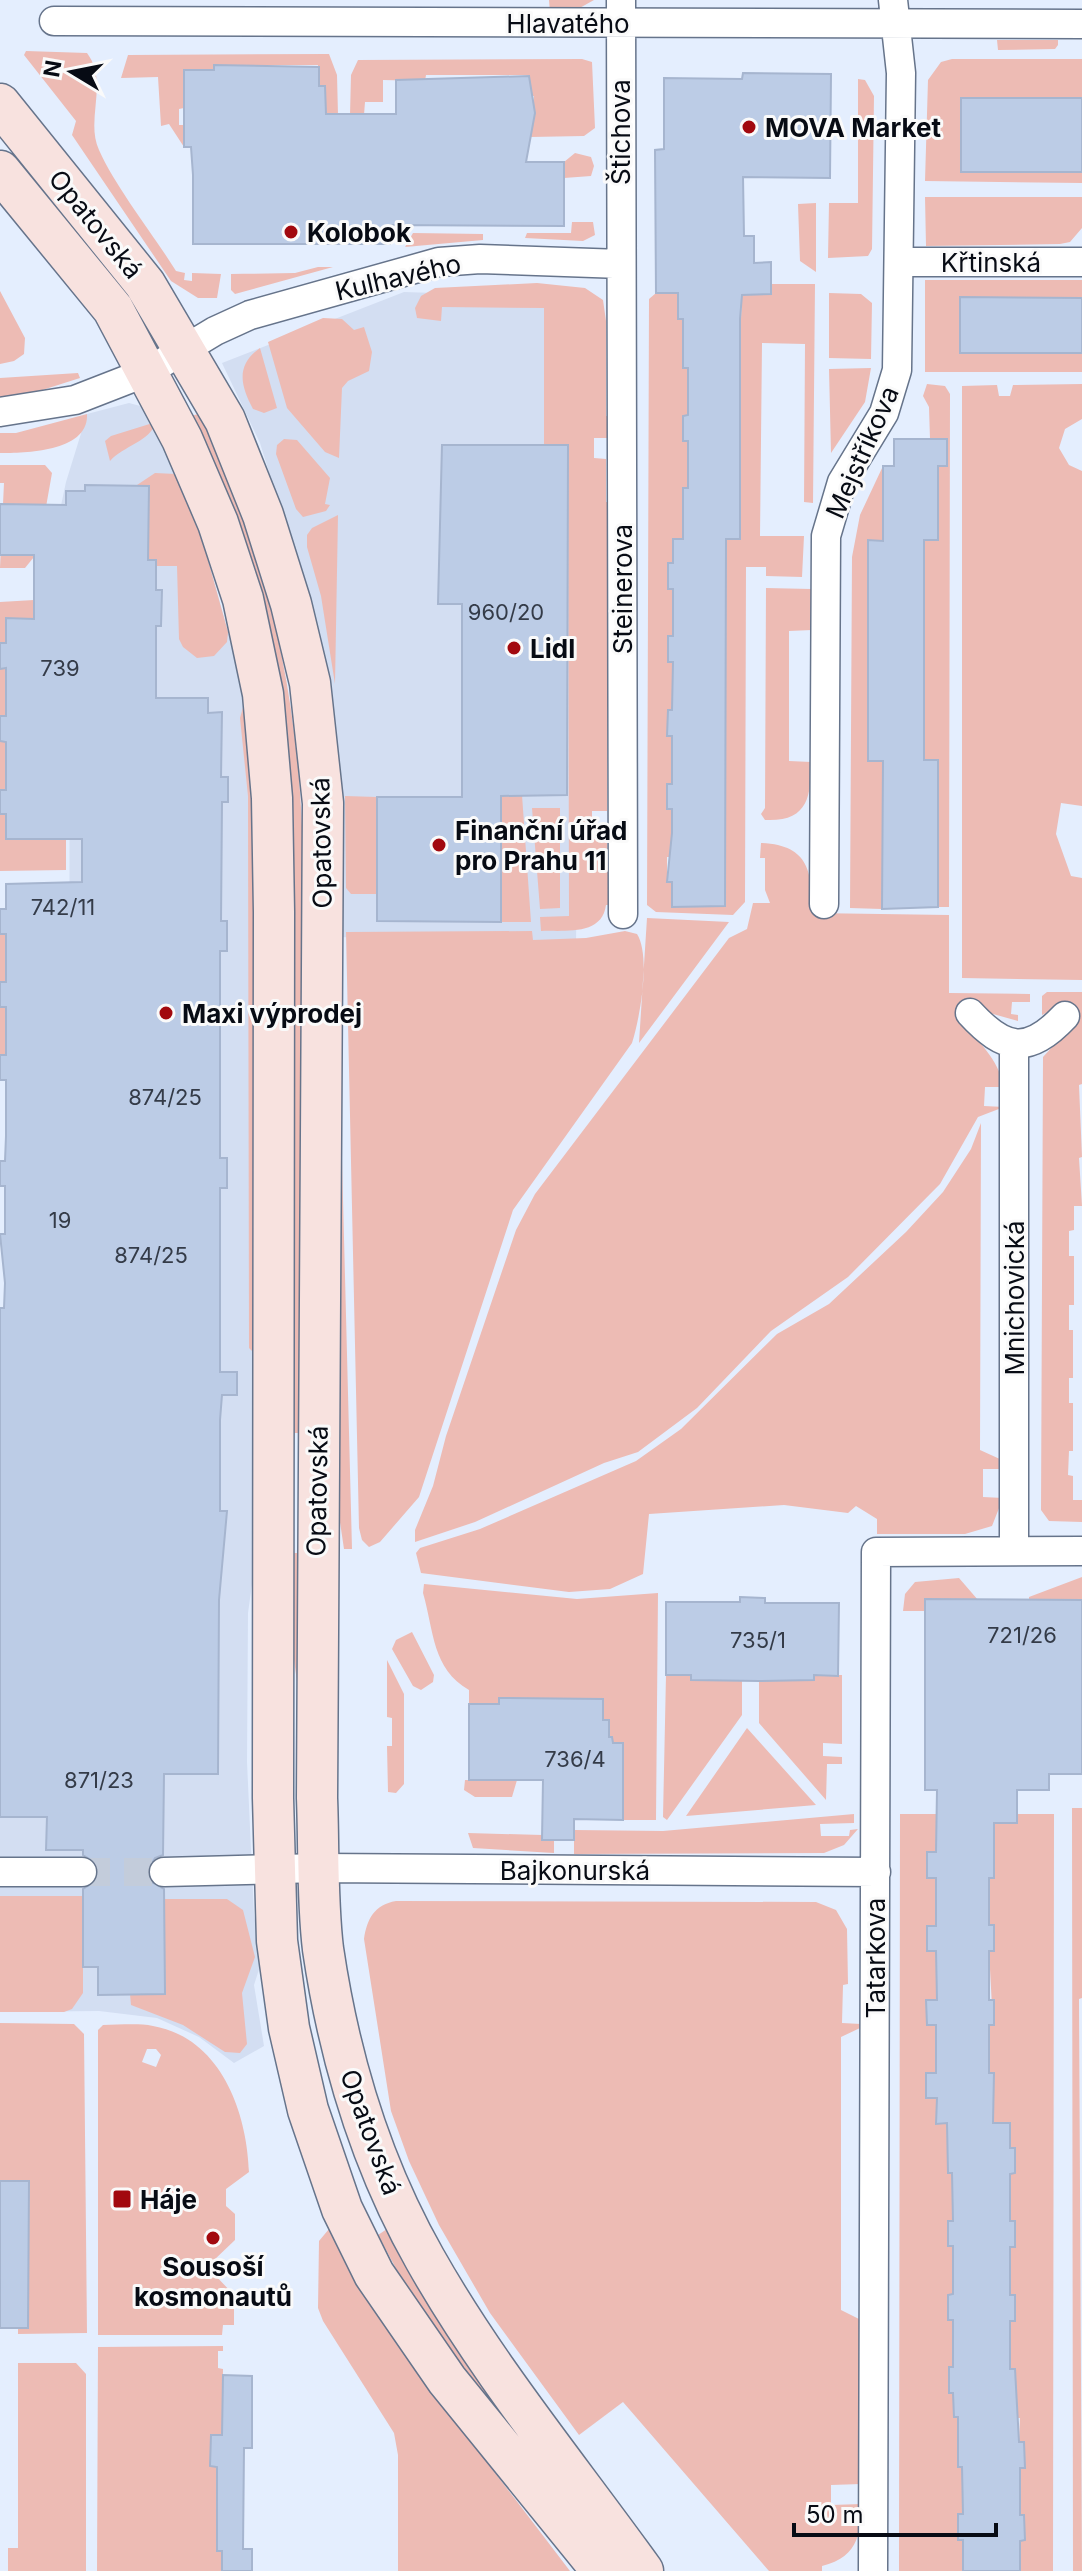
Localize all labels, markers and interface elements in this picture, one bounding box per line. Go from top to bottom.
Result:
street label: Hlavatého [506,8,630,39]
north arrow [32,32,112,112]
text: N [38,58,67,79]
street label: Štichova [605,79,636,185]
place label: MOVA Market [765,112,941,143]
marker: MOVA Market [740,118,758,136]
street label: Opatovská [43,163,149,285]
place label: Kolobok [307,217,411,248]
marker: Kolobok [282,223,300,241]
street label: Kulhavého [332,247,464,307]
street label: Křtinská [941,247,1041,278]
street label: Mejstříkova [819,381,905,523]
street label: Steinerova [607,524,638,654]
house number: 960/20 [468,599,544,625]
place label: Lidl [530,633,575,664]
marker: Lidl [505,639,523,657]
house number: 739 [40,655,80,681]
street label: Opatovská [304,777,338,909]
place label: Finanční úřad pro Prahu 11 [455,815,627,876]
marker: Finanční úřad pro Prahu 11 [430,836,448,854]
house number: 742/11 [31,894,95,920]
place label: Maxi výprodej [182,998,362,1029]
marker: Maxi výprodej [157,1004,175,1022]
house number: 874/25 [128,1084,202,1110]
house number: 19 [49,1207,71,1233]
street label: Mnichovická [999,1220,1030,1376]
house number: 874/25 [114,1242,188,1268]
street label: Opatovská [300,1425,334,1557]
house number: 721/26 [987,1622,1057,1648]
house number: 735/1 [730,1627,786,1653]
house number: 736/4 [544,1746,606,1772]
house number: 871/23 [64,1767,134,1793]
street label: Bajkonurská [500,1855,650,1886]
street label: Tatarkova [860,1898,891,2018]
street label: Opatovská [334,2065,408,2199]
place label: Háje [140,2184,197,2215]
marker: Háje [111,2188,133,2210]
marker: Sousoší kosmonautů [204,2229,222,2247]
place label: Sousoší kosmonautů [134,2251,292,2312]
scale bar [794,2487,996,2537]
text: 50 m [806,2500,864,2529]

